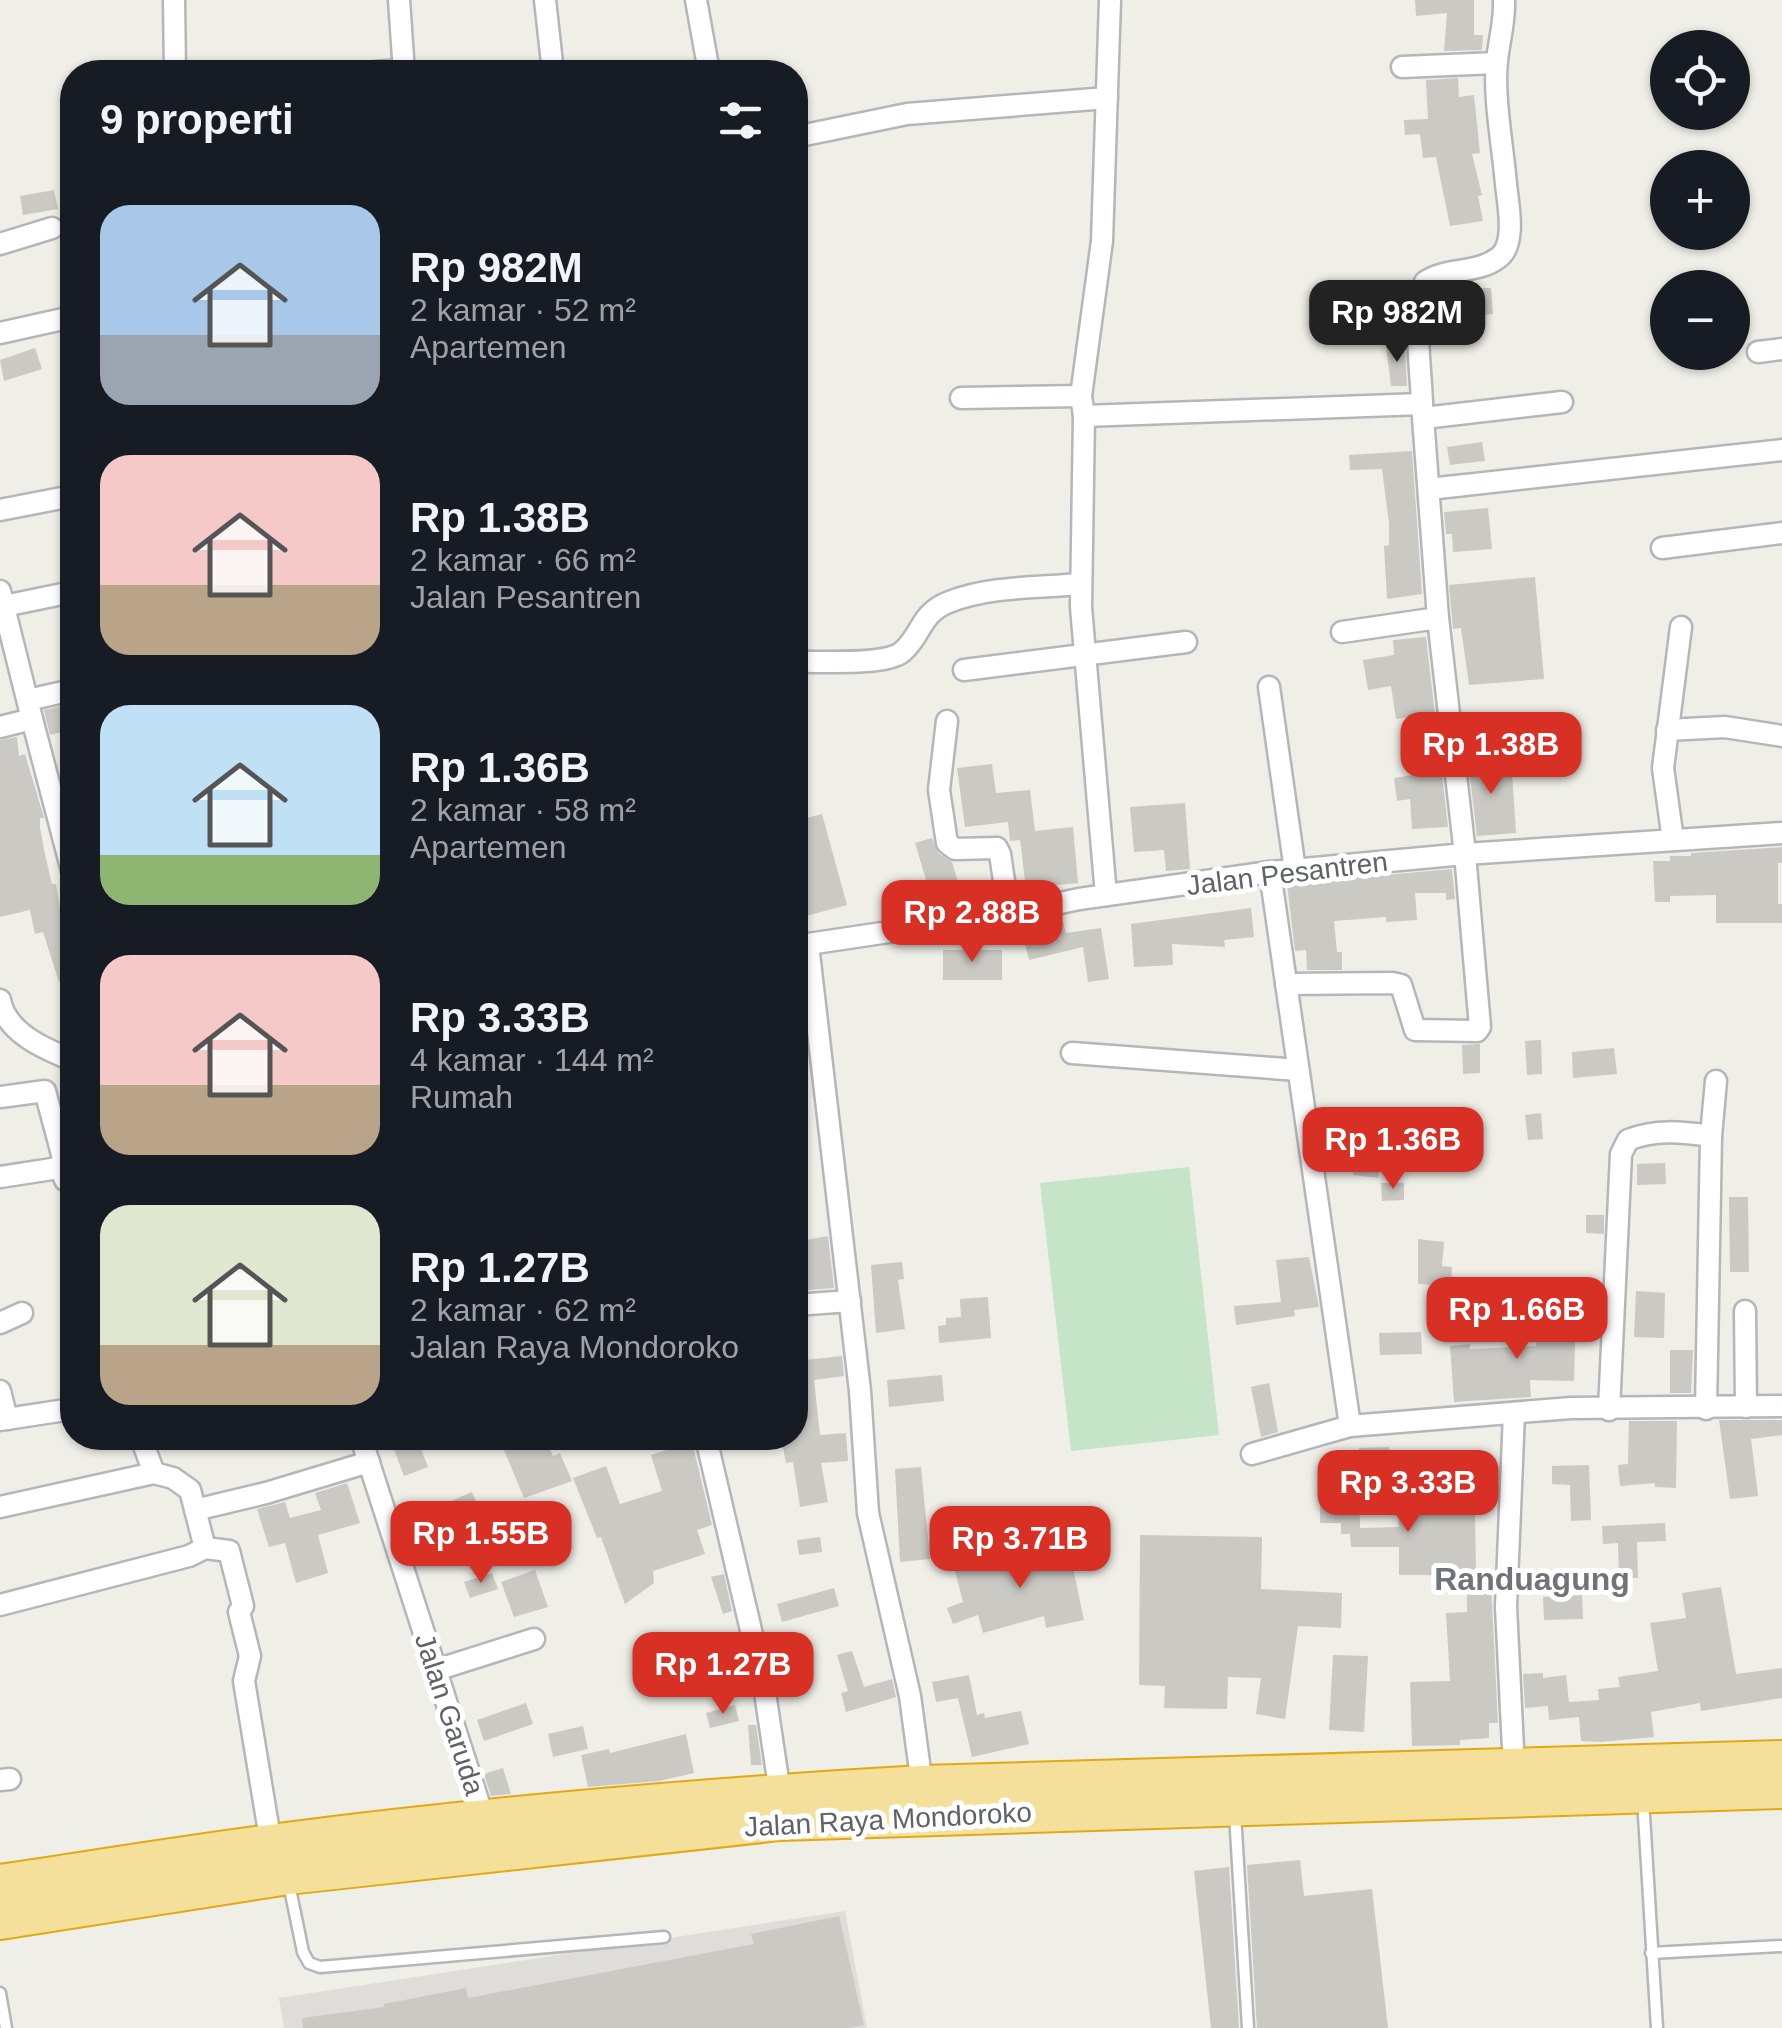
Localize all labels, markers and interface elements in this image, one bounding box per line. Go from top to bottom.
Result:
map controls [1650,30,1750,370]
button: locate [1650,30,1750,130]
icon: filters [713,93,768,148]
text: 9 properti [100,96,294,143]
button: + [1650,150,1750,250]
text: Rp 982M [410,244,583,291]
icon: home [180,245,300,365]
button: − [1650,270,1750,370]
pin: Rp 982M [1305,280,1489,365]
text: 2 kamar · 52 m² [410,292,636,328]
text: Rp 982M [1331,294,1463,330]
text: Apartemen [410,329,567,365]
text: Rp 1.38B [410,494,590,541]
icon: home [180,495,300,615]
text: 2 kamar · 66 m² [410,542,636,578]
text: Jalan Pesantren [410,579,641,615]
pin: Rp 1.38B [1388,712,1594,797]
text: Rp 1.38B [1423,726,1559,762]
text: Rp 1.36B [410,744,590,791]
icon: home [180,745,300,865]
text: 2 kamar · 58 m² [410,792,636,828]
text: Apartemen [410,829,567,865]
street label: Jalan Pesantren [1185,846,1389,901]
pin: Rp 2.88B [869,880,1075,965]
text: Rp 2.88B [904,894,1040,930]
text: Rp 3.33B [410,994,590,1041]
icon: home [180,995,300,1115]
text: 4 kamar · 144 m² [410,1042,654,1078]
text: Rumah [410,1079,513,1115]
pin: Rp 1.36B [1290,1107,1496,1192]
text: Rp 1.36B [1325,1121,1461,1157]
text: Rp 1.27B [410,1244,590,1291]
icon: home [180,1245,300,1365]
pin: Rp 1.66B [1414,1277,1620,1362]
text: Rp 1.66B [1449,1291,1585,1327]
text: 2 kamar · 62 m² [410,1292,636,1328]
text: Jalan Raya Mondoroko [410,1329,739,1365]
pin: Rp 3.33B [1305,1450,1511,1535]
text: Rp 3.33B [1340,1464,1476,1500]
pin: Rp 1.55B [378,1501,584,1586]
pin: Rp 3.71B [917,1506,1123,1591]
text: Rp 1.55B [413,1515,549,1551]
text: Rp 3.71B [952,1520,1088,1556]
district label: Randuagung [1434,1561,1630,1597]
street label: Jalan Garuda [409,1629,490,1799]
pin: Rp 1.27B [620,1632,826,1717]
text: Rp 1.27B [655,1646,791,1682]
street label: Jalan Raya Mondoroko [743,1796,1033,1843]

